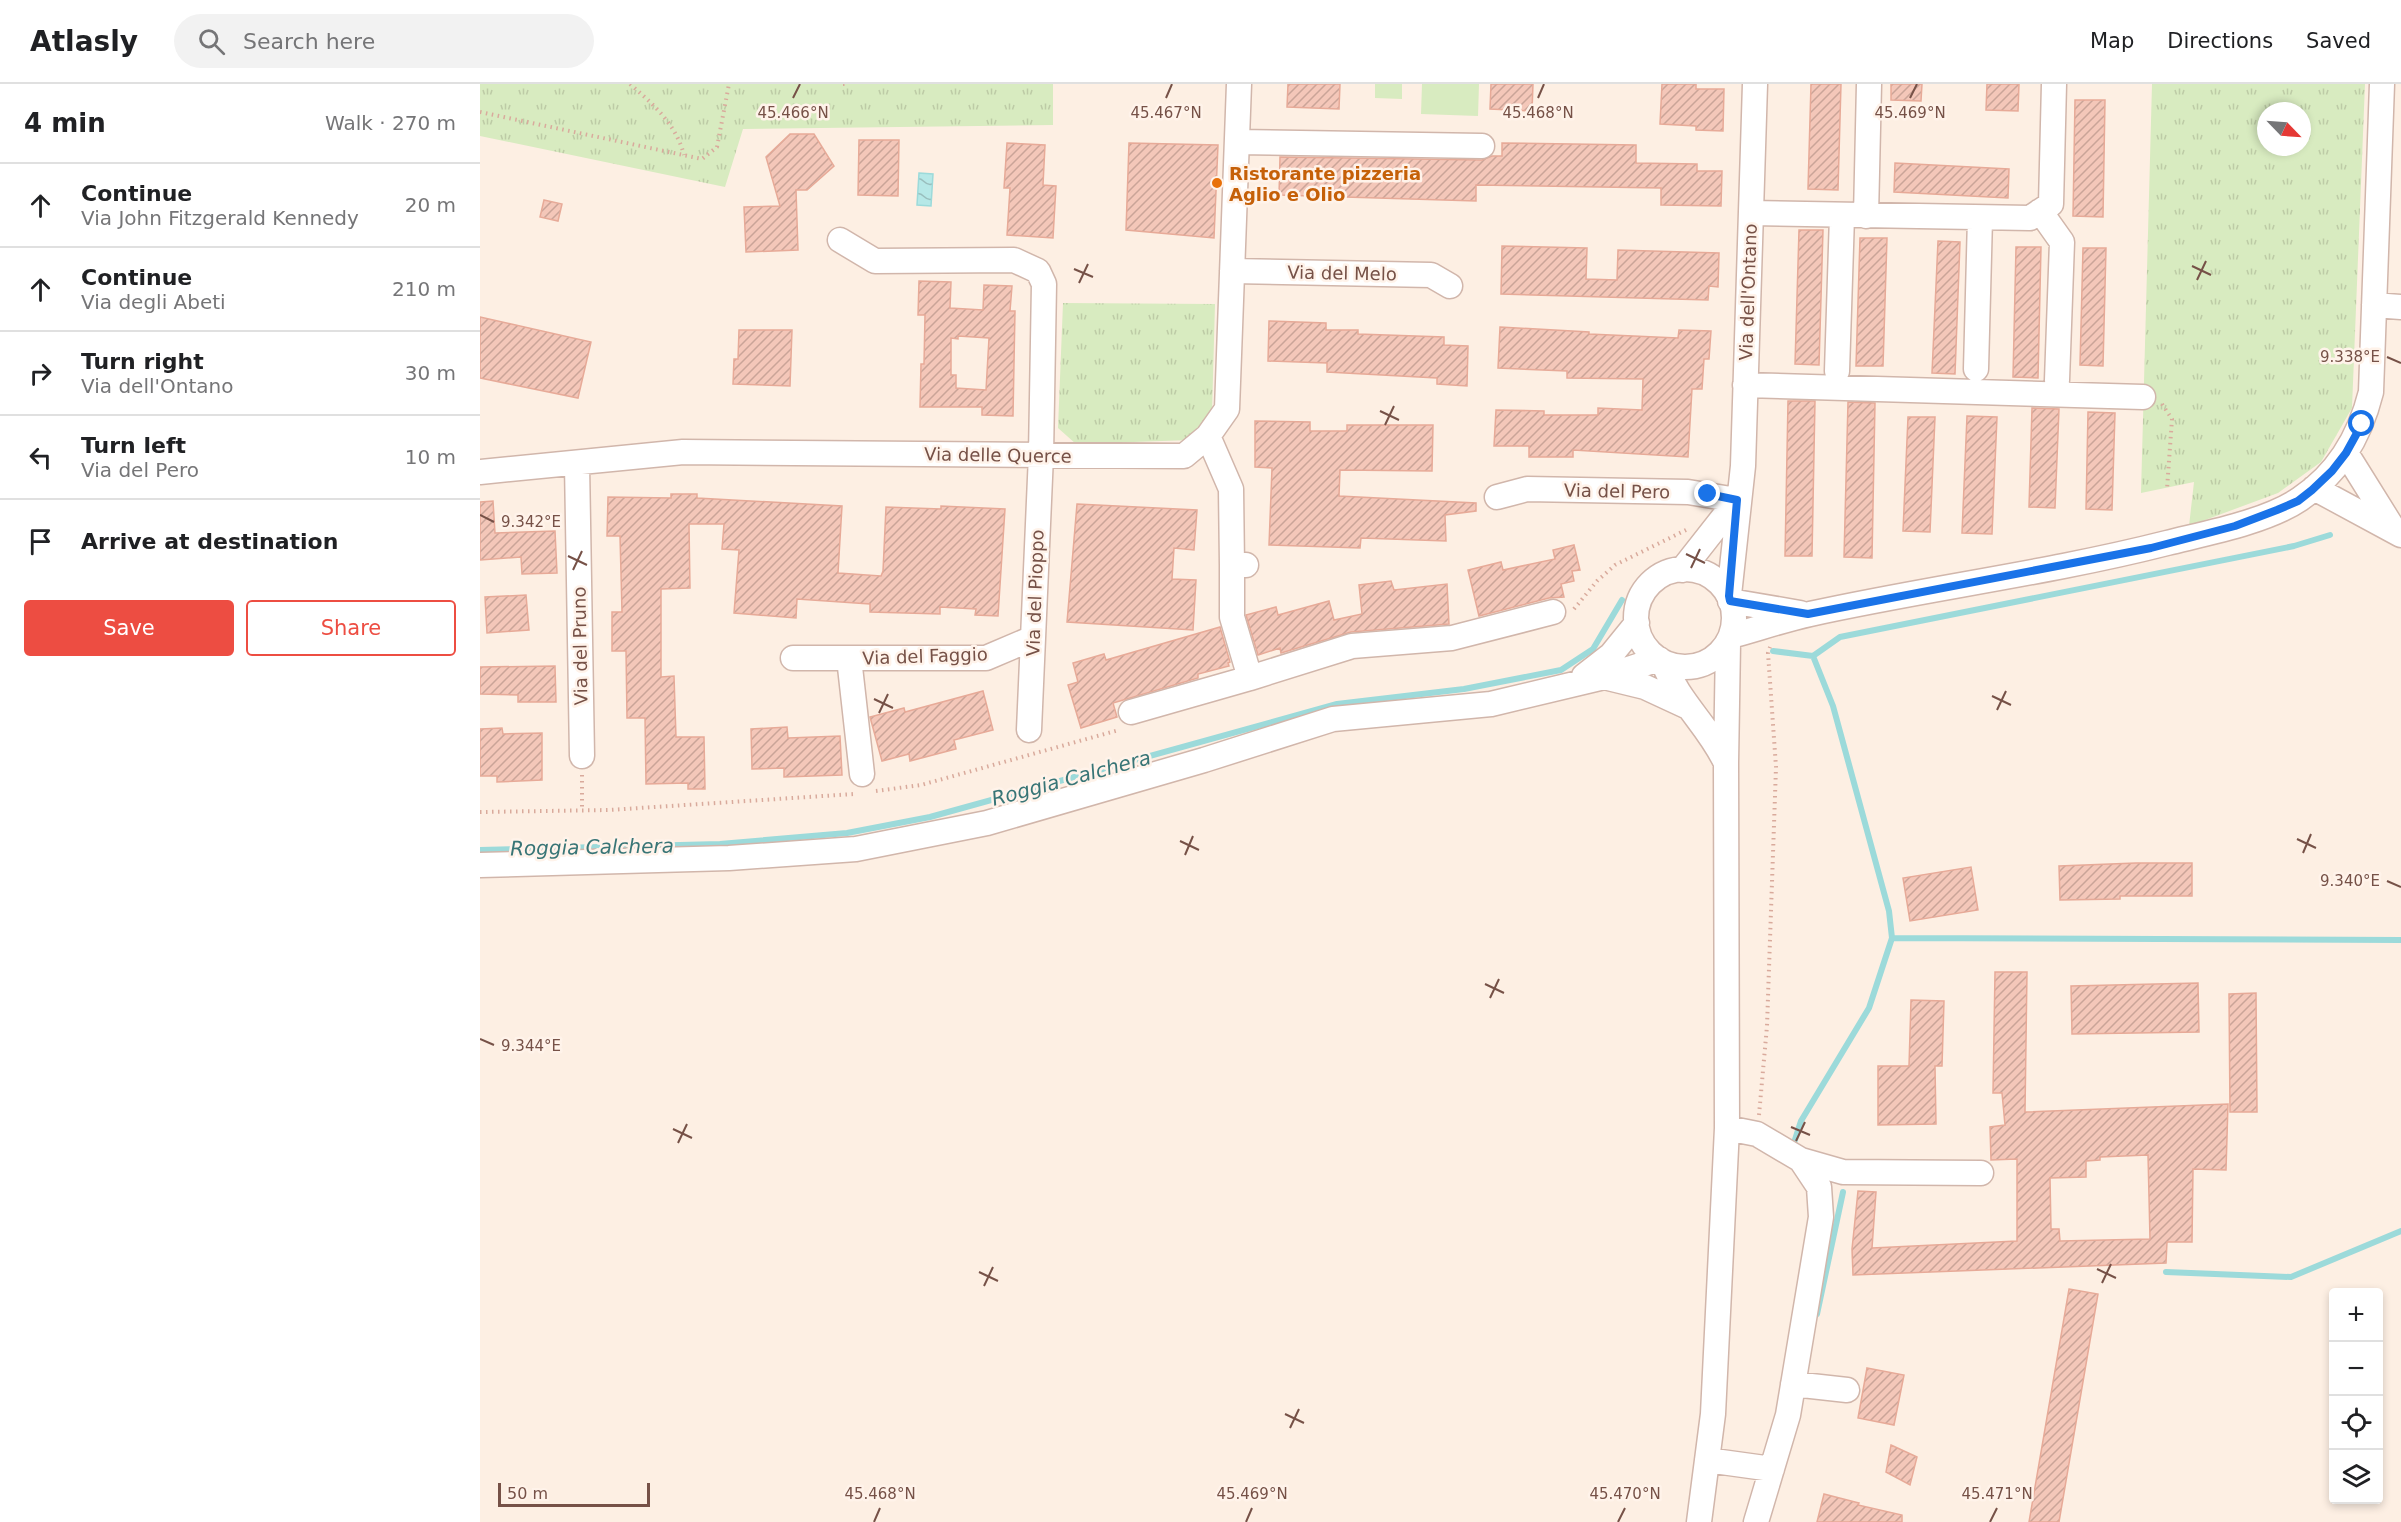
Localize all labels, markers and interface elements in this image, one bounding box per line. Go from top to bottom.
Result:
search box [174,14,594,68]
text: Atlasly [30,25,138,58]
icon: search [195,25,228,58]
text: Search here [243,29,375,54]
text: Map [2090,29,2134,53]
text: Directions [2167,29,2273,53]
text: Saved [2306,29,2371,53]
north arrow [2257,102,2311,156]
text: 45.466°N [757,104,829,122]
text: 45.467°N [1130,104,1202,122]
text: 45.468°N [1502,104,1574,122]
text: 45.469°N [1874,104,1946,122]
text: 4 min [24,108,106,138]
text: Walk · 270 m [325,111,456,135]
place label: Ristorante pizzeria Aglio e Olio [1229,163,1421,205]
marker: Ristorante pizzeria Aglio e Olio [1210,176,1224,190]
text: Continue [81,181,192,206]
icon: ahead [24,189,57,222]
text: 20 m [405,193,456,217]
text: Via John Fitzgerald Kennedy [81,206,359,230]
street label: Via dell'Ontano [1735,223,1761,361]
street label: Via del Melo [1287,262,1397,284]
text: Continue [81,265,192,290]
icon: ahead [24,273,57,306]
text: 210 m [392,277,456,301]
text: Via degli Abeti [81,290,226,314]
text: 9.338°E [2320,348,2380,366]
text: Turn right [81,349,204,374]
icon: right [24,357,57,390]
text: 30 m [405,361,456,385]
text: Via dell'Ontano [81,374,233,398]
route start [2348,410,2374,436]
text: Turn left [81,433,186,458]
icon: left [24,441,57,474]
street label: Via delle Querce [924,443,1072,467]
text: 10 m [405,445,456,469]
text: Via del Pero [81,458,199,482]
street label: Via del Pero [1564,480,1670,502]
route end [1694,480,1720,506]
text: 9.342°E [501,513,561,531]
icon: arrive [24,525,57,558]
text: Arrive at destination [81,529,338,554]
street label: Via del Pioppo [1022,529,1048,657]
street label: Via del Pruno [568,586,592,706]
button: Save [24,600,234,656]
button: Share [246,600,456,656]
street label: Via del Faggio [862,643,988,669]
water label: Roggia Calchera [989,745,1153,811]
water label: Roggia Calchera [510,834,674,860]
text: 9.340°E [2320,872,2380,890]
text: 9.344°E [501,1037,561,1055]
map controls [2329,1288,2383,1504]
button: + [2329,1288,2383,1342]
button: − [2329,1342,2383,1396]
button: locate [2329,1396,2383,1450]
button: layers [2329,1450,2383,1504]
scale bar [498,1480,650,1508]
text: 50 m [507,1484,548,1503]
text: 45.468°N [844,1485,916,1503]
text: 45.469°N [1216,1485,1288,1503]
text: 45.470°N [1589,1485,1661,1503]
text: 45.471°N [1961,1485,2033,1503]

